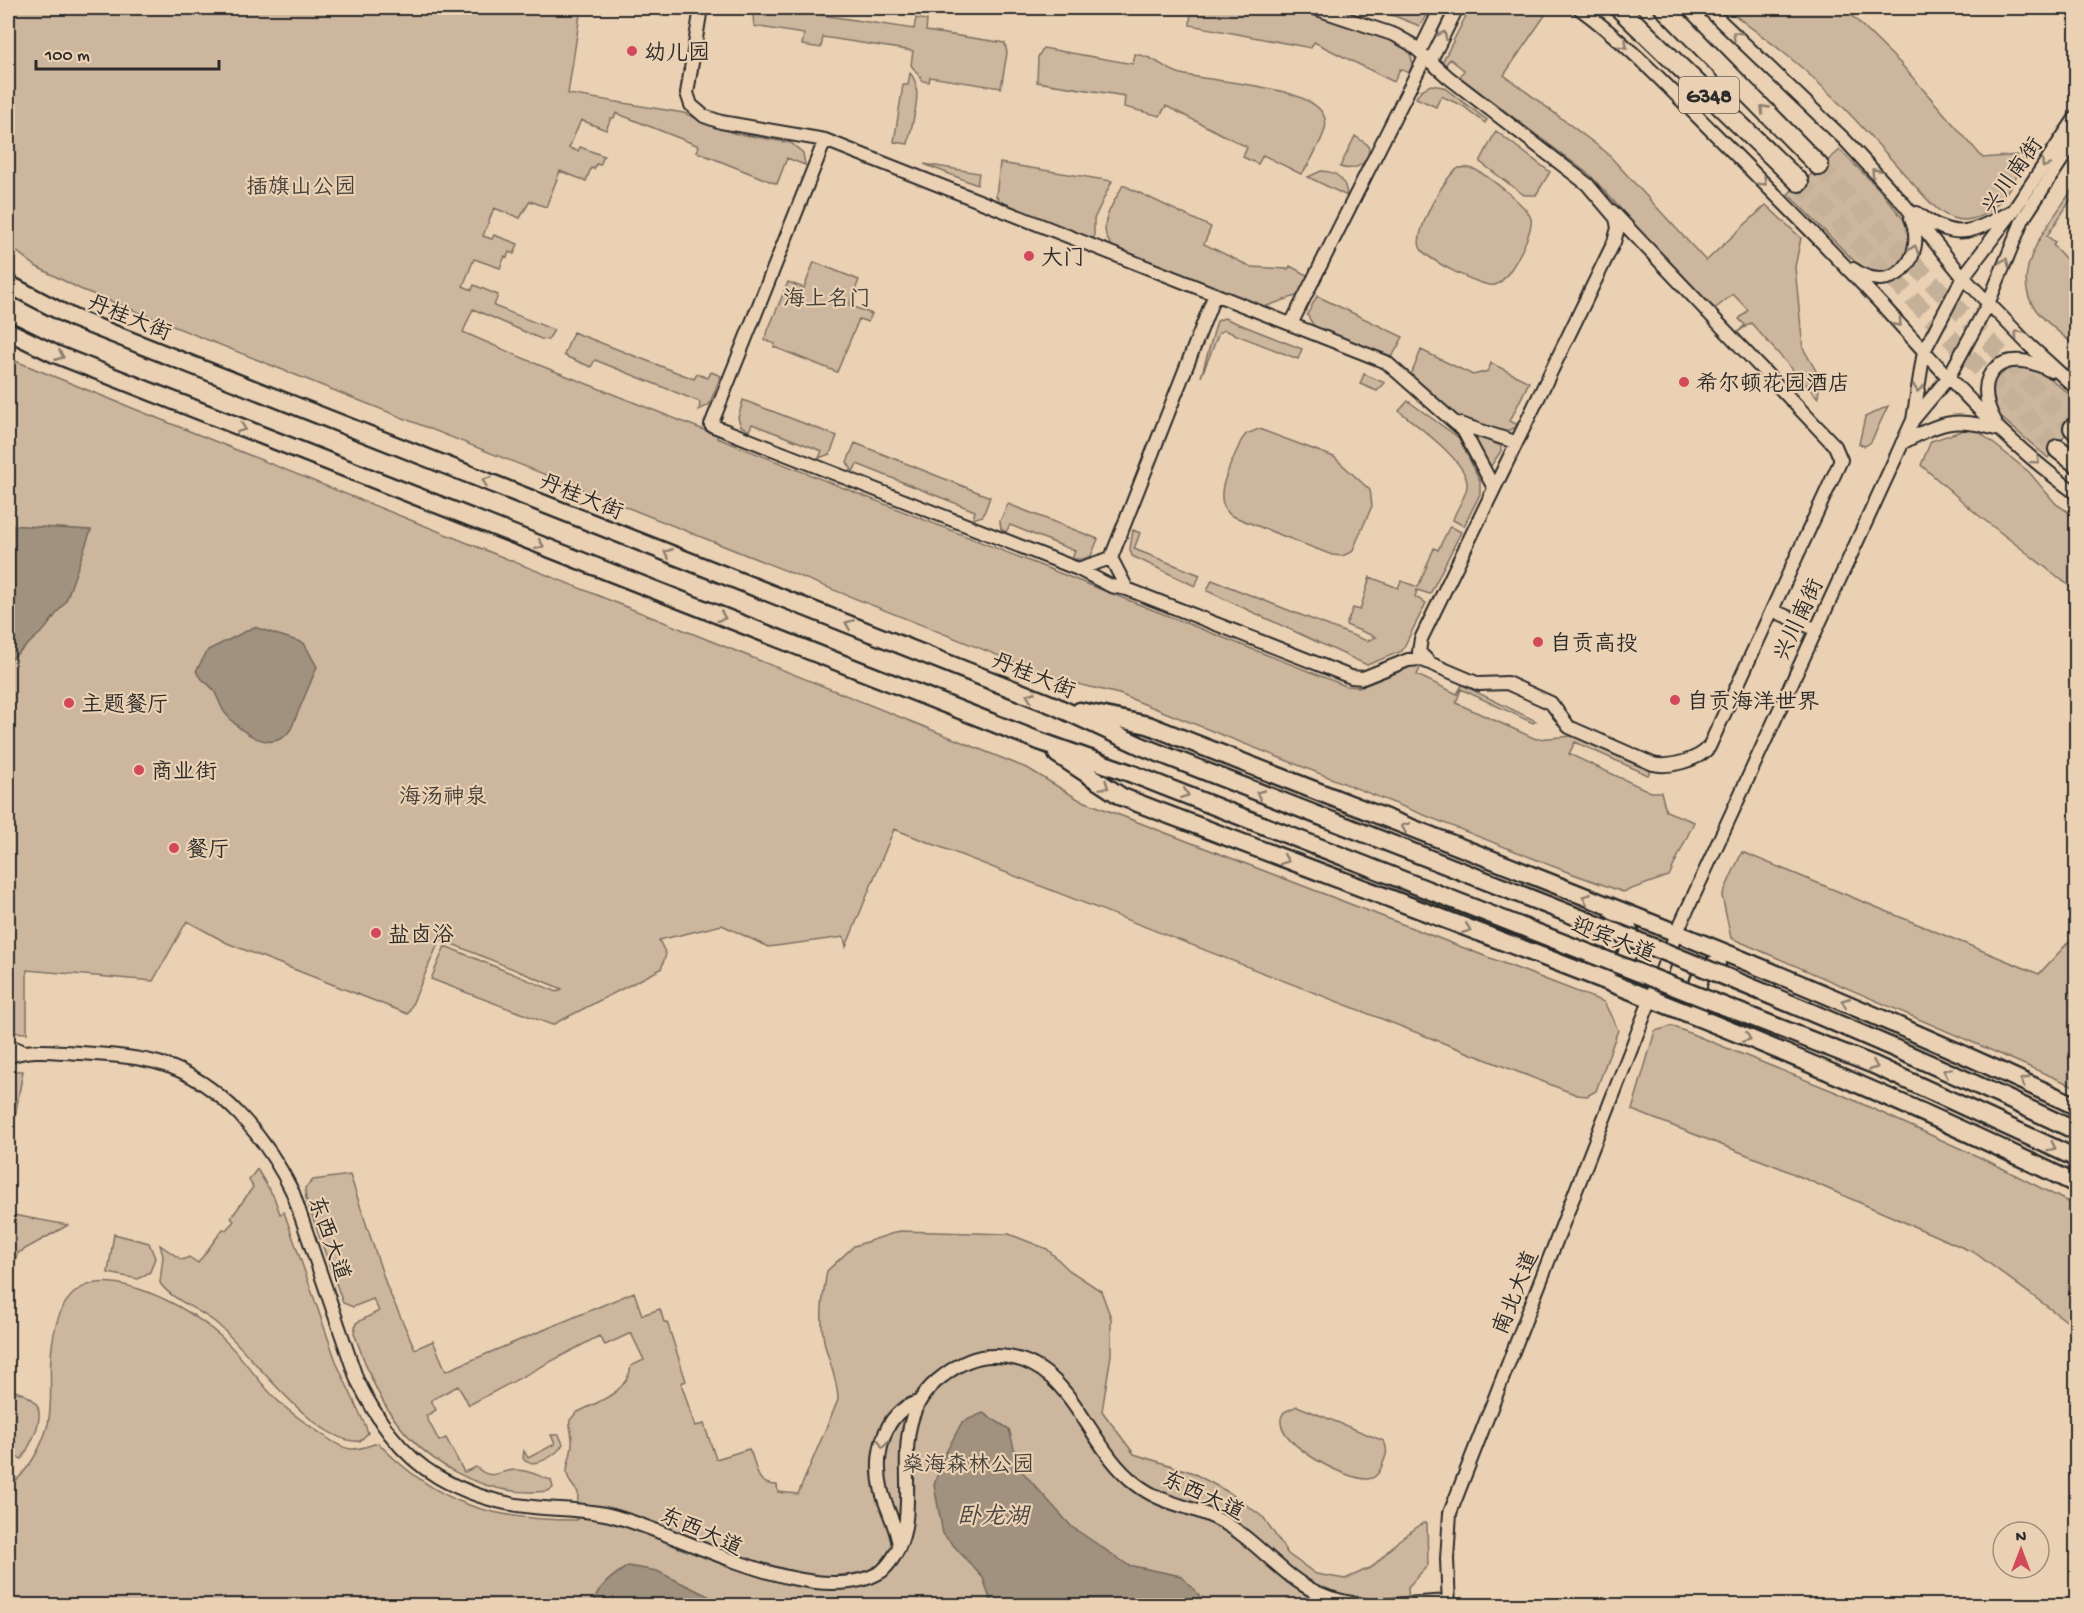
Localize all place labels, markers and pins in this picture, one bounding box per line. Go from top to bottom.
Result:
place label: 幼儿园 [644,41,710,68]
marker: 幼儿园 [625,44,639,58]
place label: 大门 [1041,246,1085,273]
marker: 大门 [1022,249,1036,263]
place label: 希尔顿花园酒店 [1696,371,1850,399]
marker: 希尔顿花园酒店 [1677,375,1691,389]
place label: 自贡高投 [1550,631,1638,659]
marker: 自贡高投 [1531,635,1545,649]
place label: 自贡海洋世界 [1687,689,1819,717]
place label: 主题餐厅 [81,692,169,720]
marker: 自贡海洋世界 [1668,693,1682,707]
marker: 主题餐厅 [62,696,76,710]
place label: 商业街 [151,760,217,787]
marker: 商业街 [132,763,146,777]
place label: 餐厅 [186,837,230,865]
marker: 餐厅 [167,841,181,855]
place label: 盐卤浴 [388,923,454,950]
marker: 盐卤浴 [369,926,383,940]

